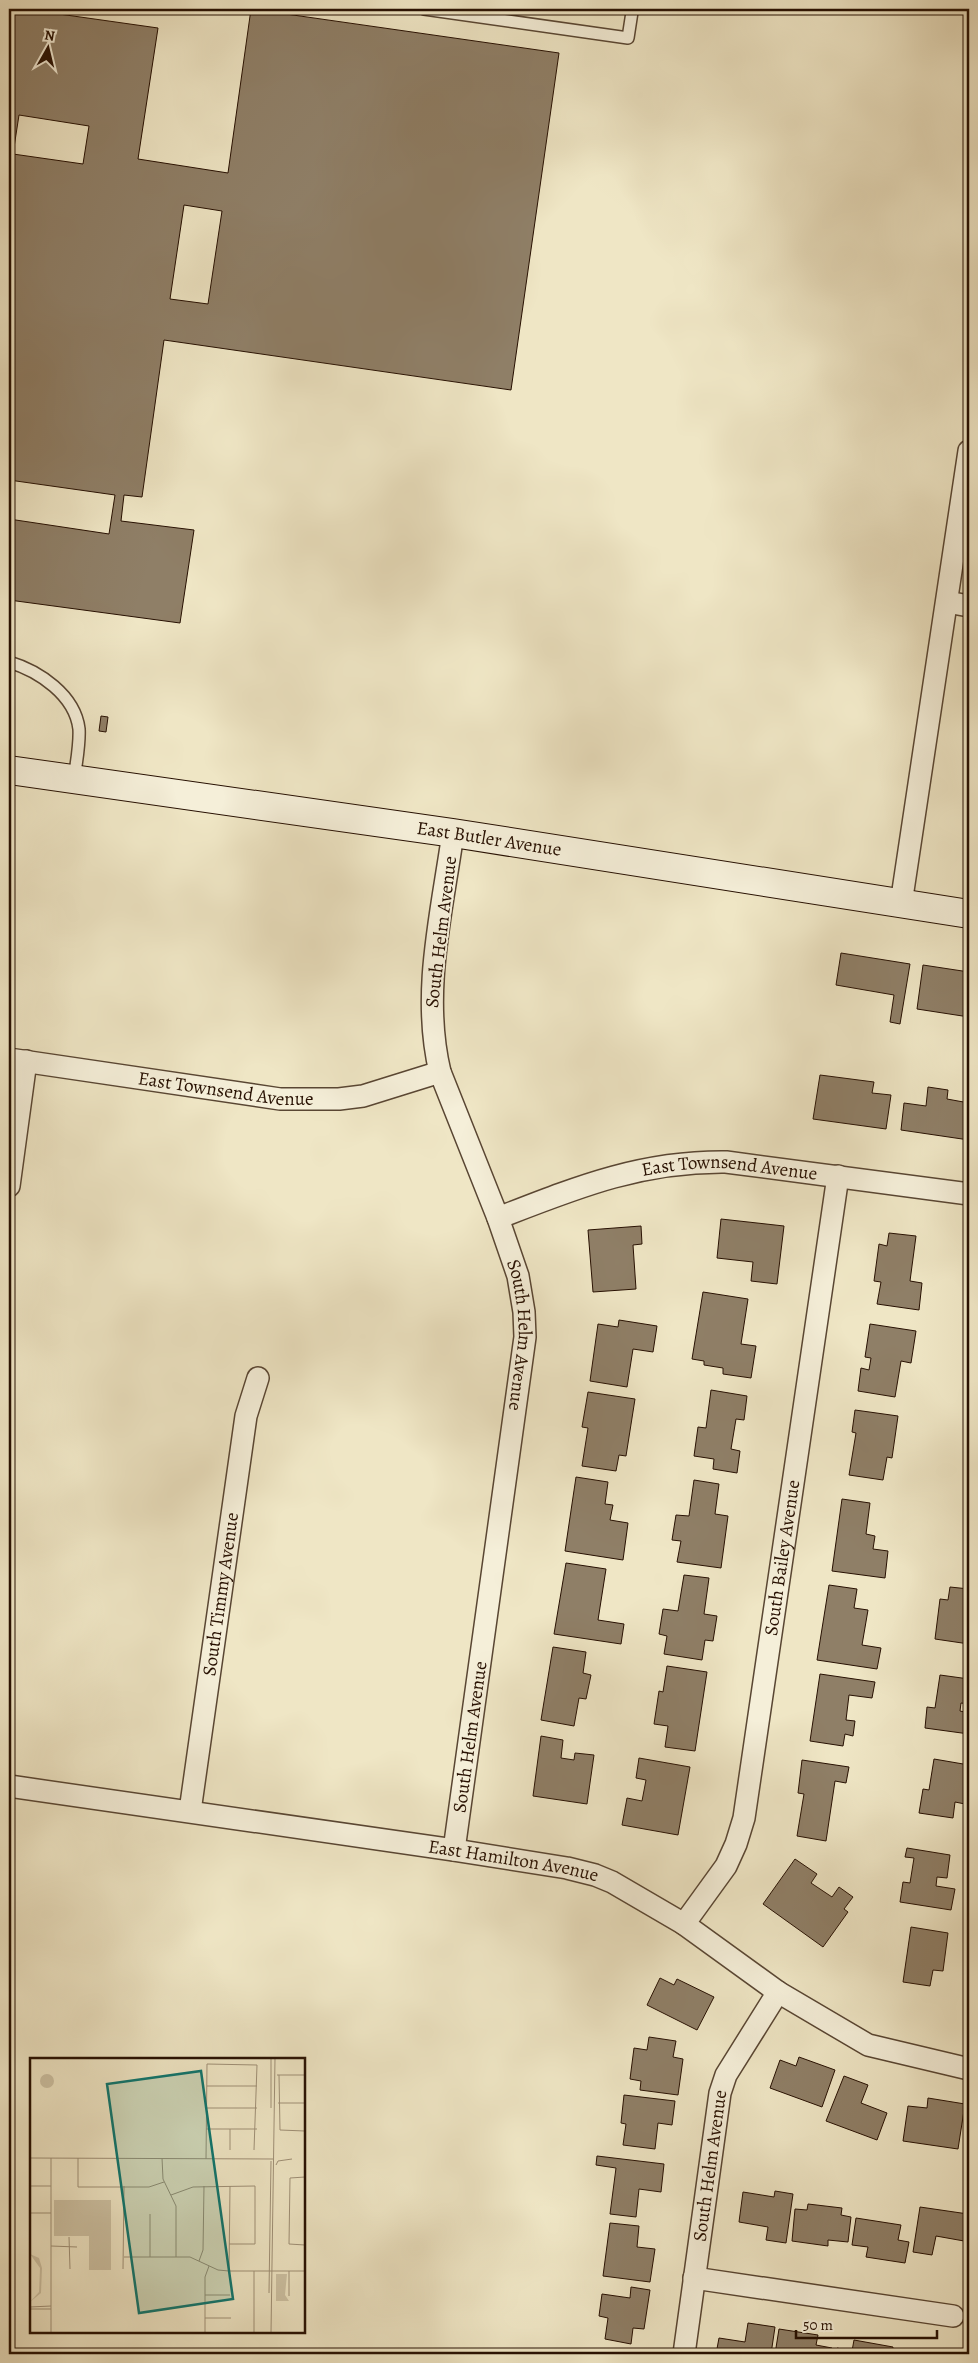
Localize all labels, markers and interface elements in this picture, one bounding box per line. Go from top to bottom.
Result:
north arrow [22,22,72,72]
text: N [43,26,56,46]
street label: East Butler Avenue [415,815,563,863]
street label: South Helm Avenue [419,855,463,1009]
street label: East Townsend Avenue [136,1065,313,1112]
street label: East Townsend Avenue [639,1149,819,1187]
street label: South Helm Avenue [500,1256,538,1413]
street label: South Bailey Avenue [758,1478,806,1637]
street label: South Timmy Avenue [196,1511,245,1678]
street label: South Helm Avenue [446,1660,494,1814]
street label: East Hamilton Avenue [427,1833,601,1888]
inset map [30,2058,305,2333]
street label: South Helm Avenue [687,2088,733,2243]
scale bar [796,2308,937,2340]
text: 50 m [803,2315,833,2335]

